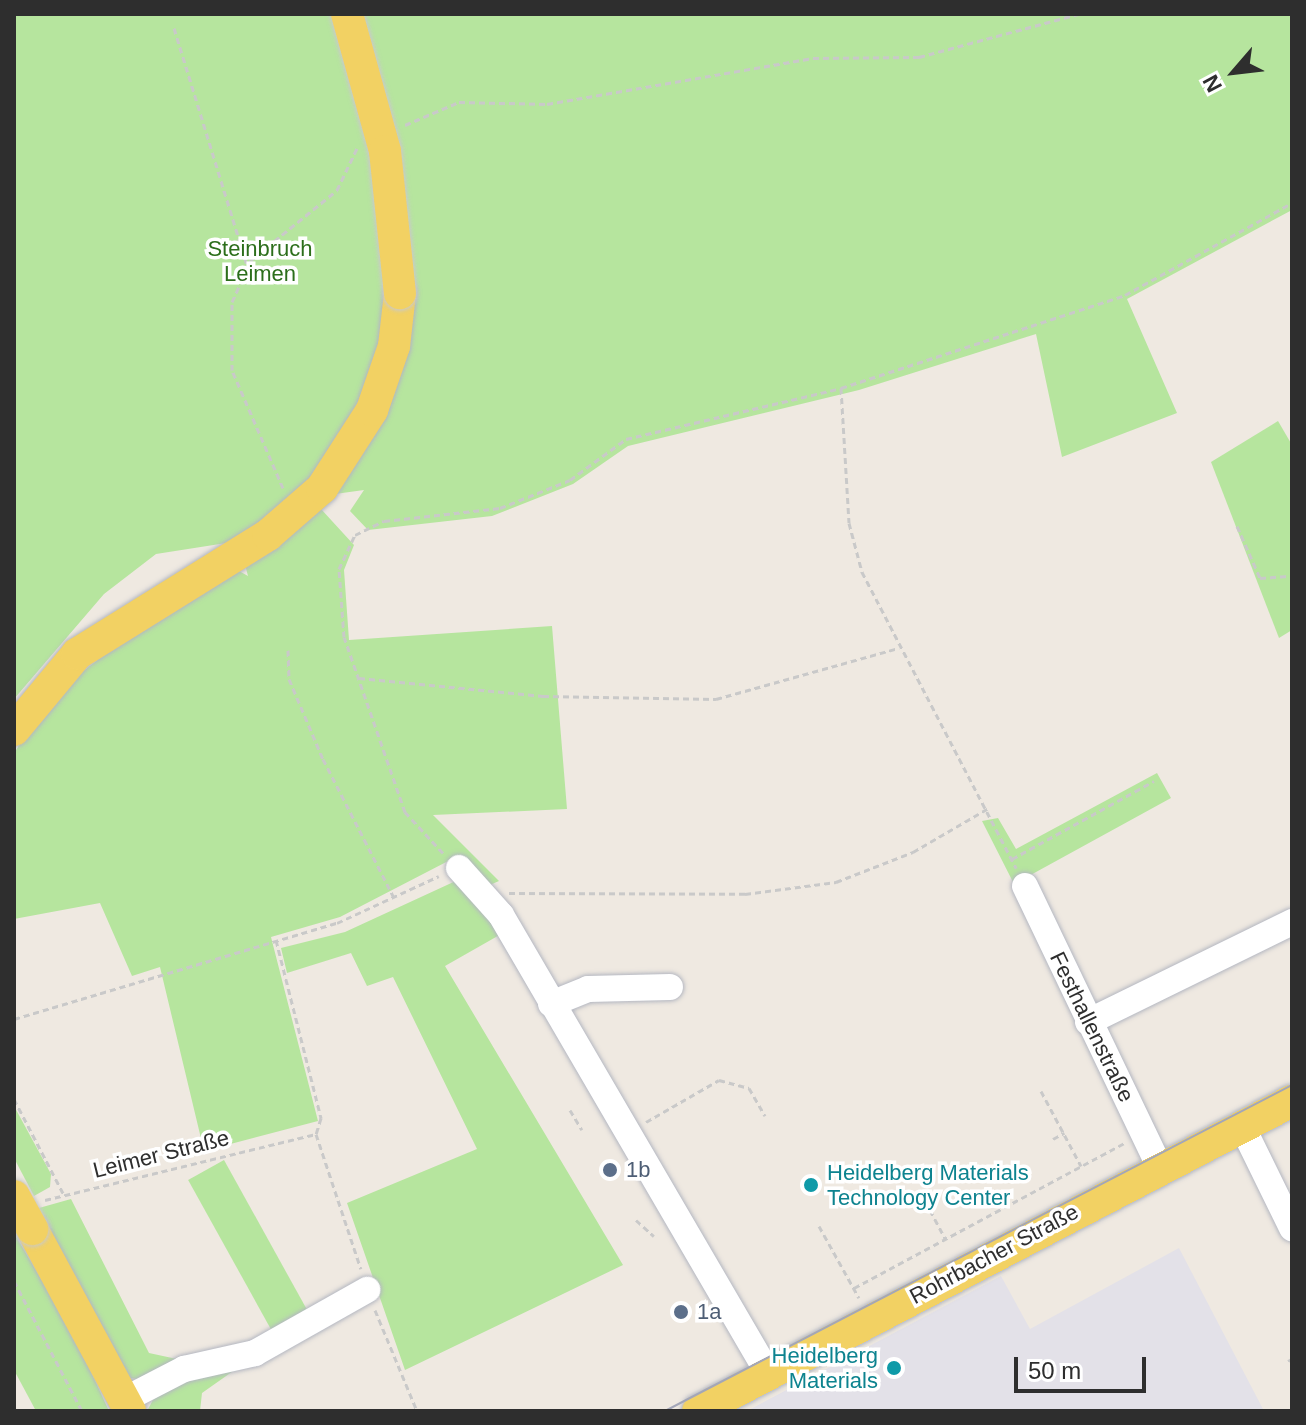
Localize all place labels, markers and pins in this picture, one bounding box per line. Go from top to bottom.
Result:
place label: 1b [626,1157,650,1183]
place label: Heidelberg Materials Technology Center [827,1159,1029,1210]
marker: 1b [601,1161,619,1179]
marker: Heidelberg Materials Technology Center [802,1176,820,1194]
place label: 1a [697,1299,721,1325]
marker: 1a [672,1303,690,1321]
place label: Heidelberg Materials [772,1342,878,1394]
marker: Heidelberg Materials [885,1359,903,1377]

